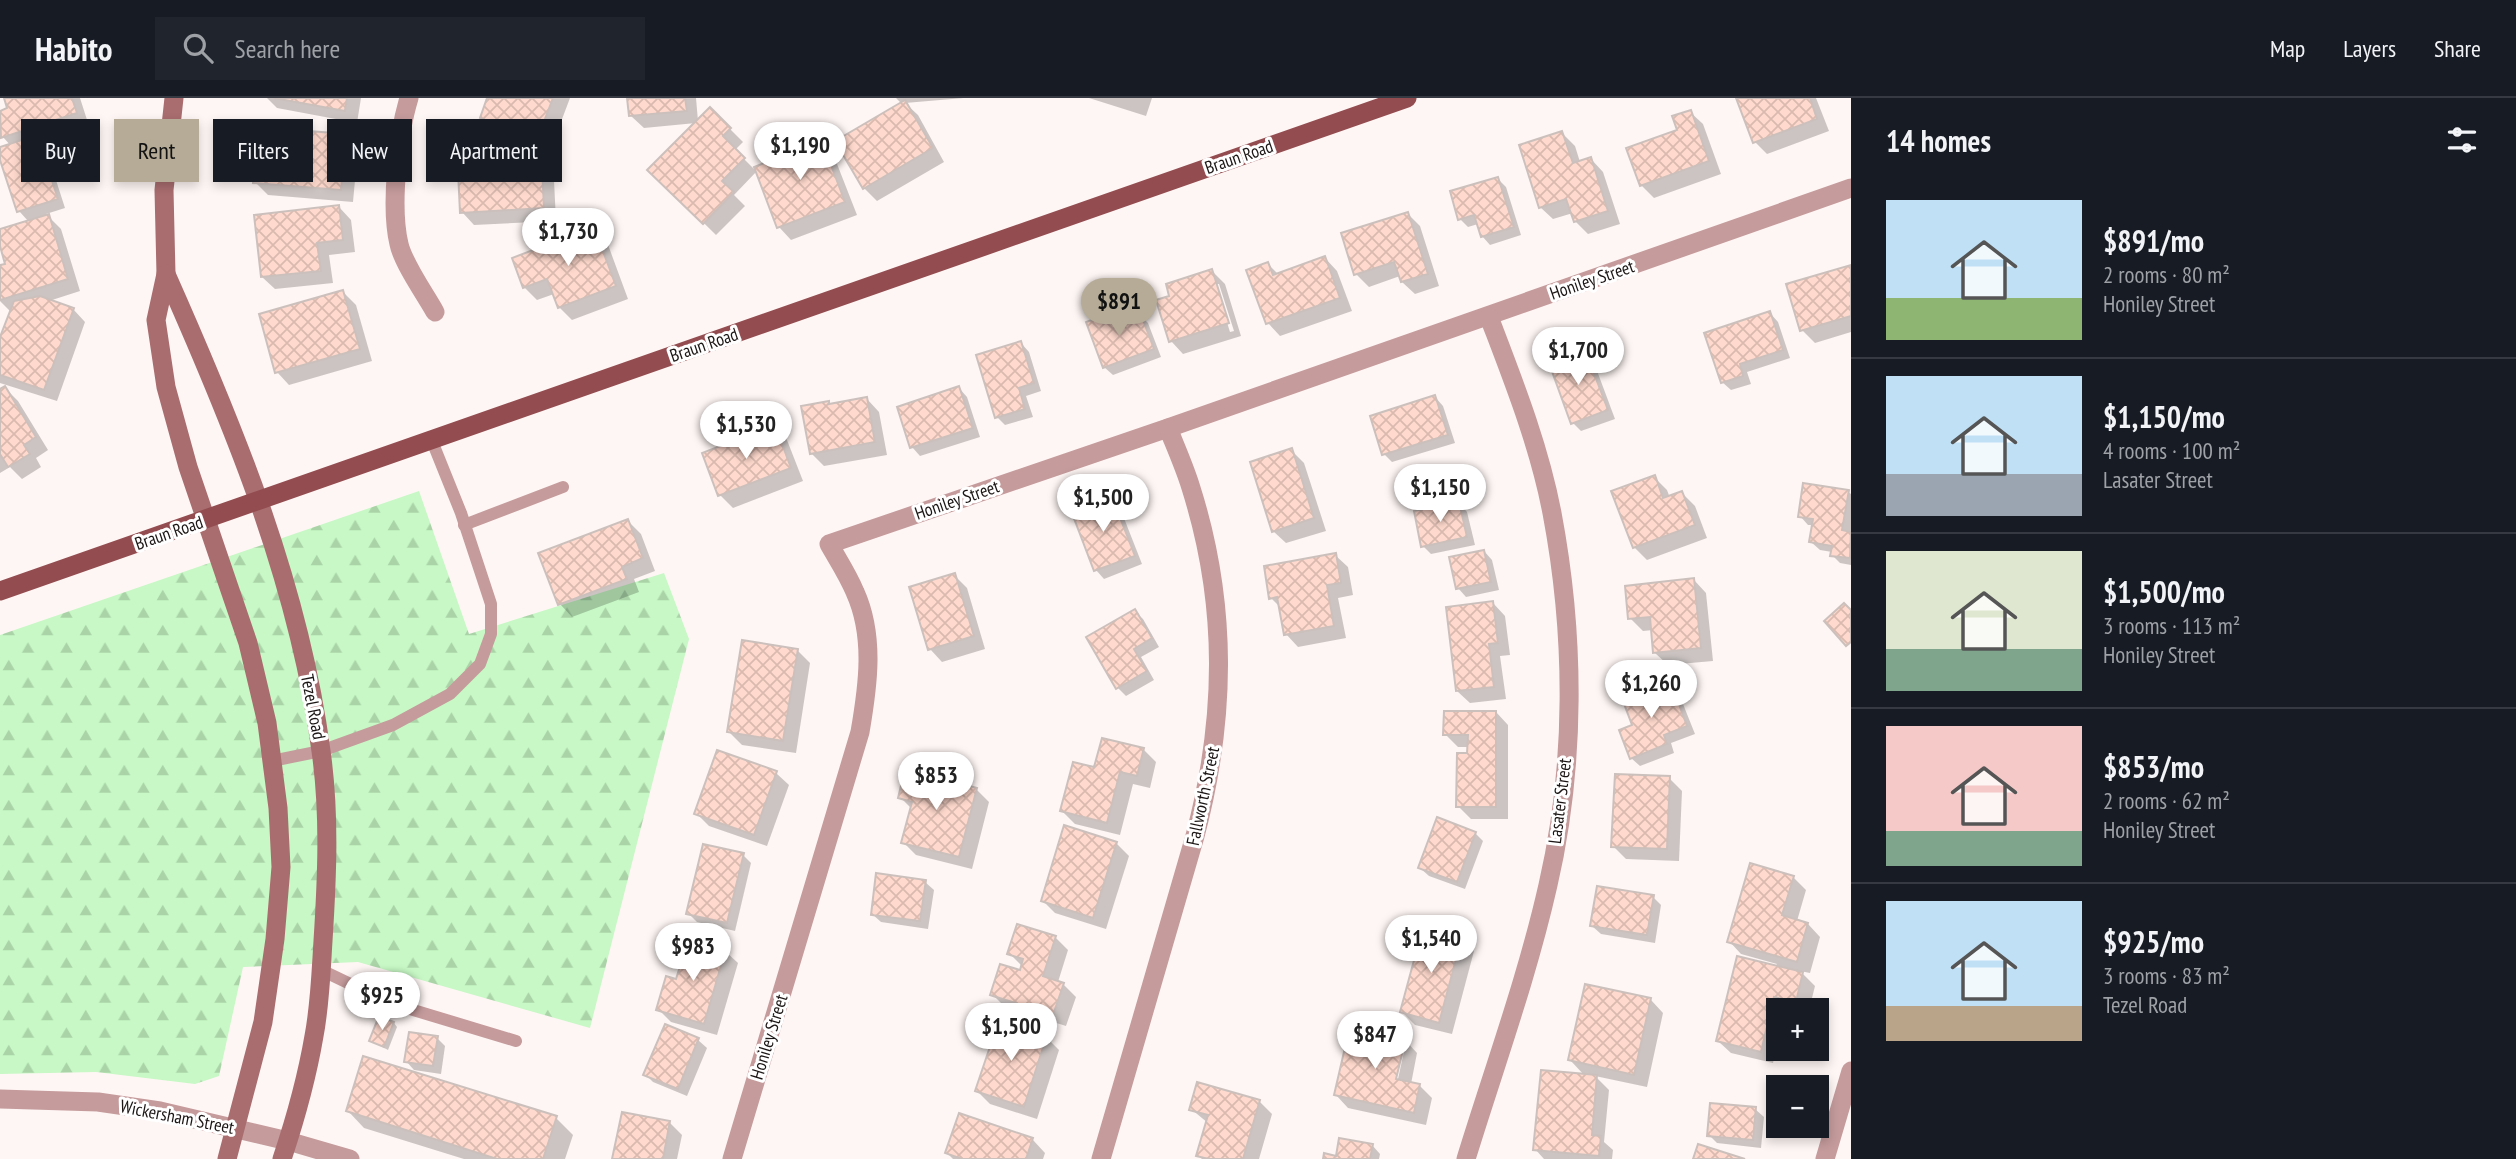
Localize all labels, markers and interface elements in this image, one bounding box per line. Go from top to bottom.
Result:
search box [155,17,645,80]
text: Habito [35,27,113,70]
icon: search [179,29,217,67]
text: Search here [235,32,340,65]
text: Map [2270,33,2305,64]
text: Layers [2343,33,2396,64]
text: Share [2434,33,2481,64]
chip: Buy [21,119,100,182]
chip: Rent [114,119,199,182]
chip: Filters [213,119,313,182]
chip: New [327,119,412,182]
chip: Apartment [426,119,562,182]
text: 14 homes [1886,121,1991,160]
icon: filters [2443,121,2481,159]
pin: $1,190 [743,122,857,182]
text: $1,190 [770,130,830,159]
street label: Braun Road [1202,134,1276,179]
pin: $1,730 [511,208,625,268]
text: $1,730 [538,216,598,245]
text: $891/mo [2103,221,2204,260]
icon: home [1942,228,2026,312]
street label: Honiley Street [1547,254,1637,305]
text: 2 rooms · 80 m² [2103,260,2230,289]
pin: $891 [1078,278,1160,338]
text: $891 [1097,286,1141,315]
text: Honiley Street [2103,289,2215,318]
street label: Braun Road [667,322,741,367]
pin: $1,700 [1521,328,1635,387]
text: $1,700 [1548,335,1608,364]
text: $1,150/mo [2103,397,2225,436]
pin: $1,530 [689,402,803,461]
icon: home [1942,404,2026,488]
text: $1,530 [716,409,776,438]
text: 4 rooms · 100 m² [2103,436,2240,465]
pin: $1,150 [1383,464,1497,524]
text: Lasater Street [2103,465,2213,494]
text: $1,150 [1410,472,1470,501]
street label: Honiley Street [912,474,1002,525]
pin: $1,500 [1046,474,1160,534]
text: $1,500 [1073,482,1133,511]
street label: Braun Road [132,510,206,555]
text: $1,500/mo [2103,572,2225,611]
icon: home [1942,579,2026,663]
text: 3 rooms · 113 m² [2103,611,2240,640]
text: Honiley Street [2103,640,2215,669]
pin: $1,260 [1594,660,1708,720]
text: $1,260 [1621,668,1681,697]
street label: Tezel Road [296,672,331,741]
street label: Fallworth Street [1181,744,1224,847]
text: $853/mo [2103,747,2204,786]
pin: $853 [895,752,977,812]
icon: home [1942,754,2026,838]
street label: Lasater Street [1543,757,1576,845]
text: $853 [914,760,958,789]
text: 2 rooms · 62 m² [2103,786,2230,815]
text: Honiley Street [2103,815,2215,844]
pin: $1,540 [1374,916,1488,975]
text: $925/mo [2103,922,2204,961]
text: $1,540 [1401,923,1461,952]
pin: $983 [652,924,734,983]
icon: home [1942,929,2026,1013]
text: $983 [671,931,715,960]
text: 3 rooms · 83 m² [2103,961,2230,990]
pin: $925 [341,972,423,1032]
text: $925 [360,980,404,1009]
text: Tezel Road [2103,990,2187,1019]
street label: Honiley Street [745,991,792,1082]
map controls [1766,998,1829,1138]
button: + [1766,998,1829,1061]
pin: $1,500 [954,1004,1068,1063]
text: $1,500 [981,1011,1041,1040]
pin: $847 [1334,1012,1416,1071]
text: $847 [1353,1019,1397,1048]
button: − [1766,1075,1829,1138]
street label: Wickersham Street [118,1094,236,1139]

